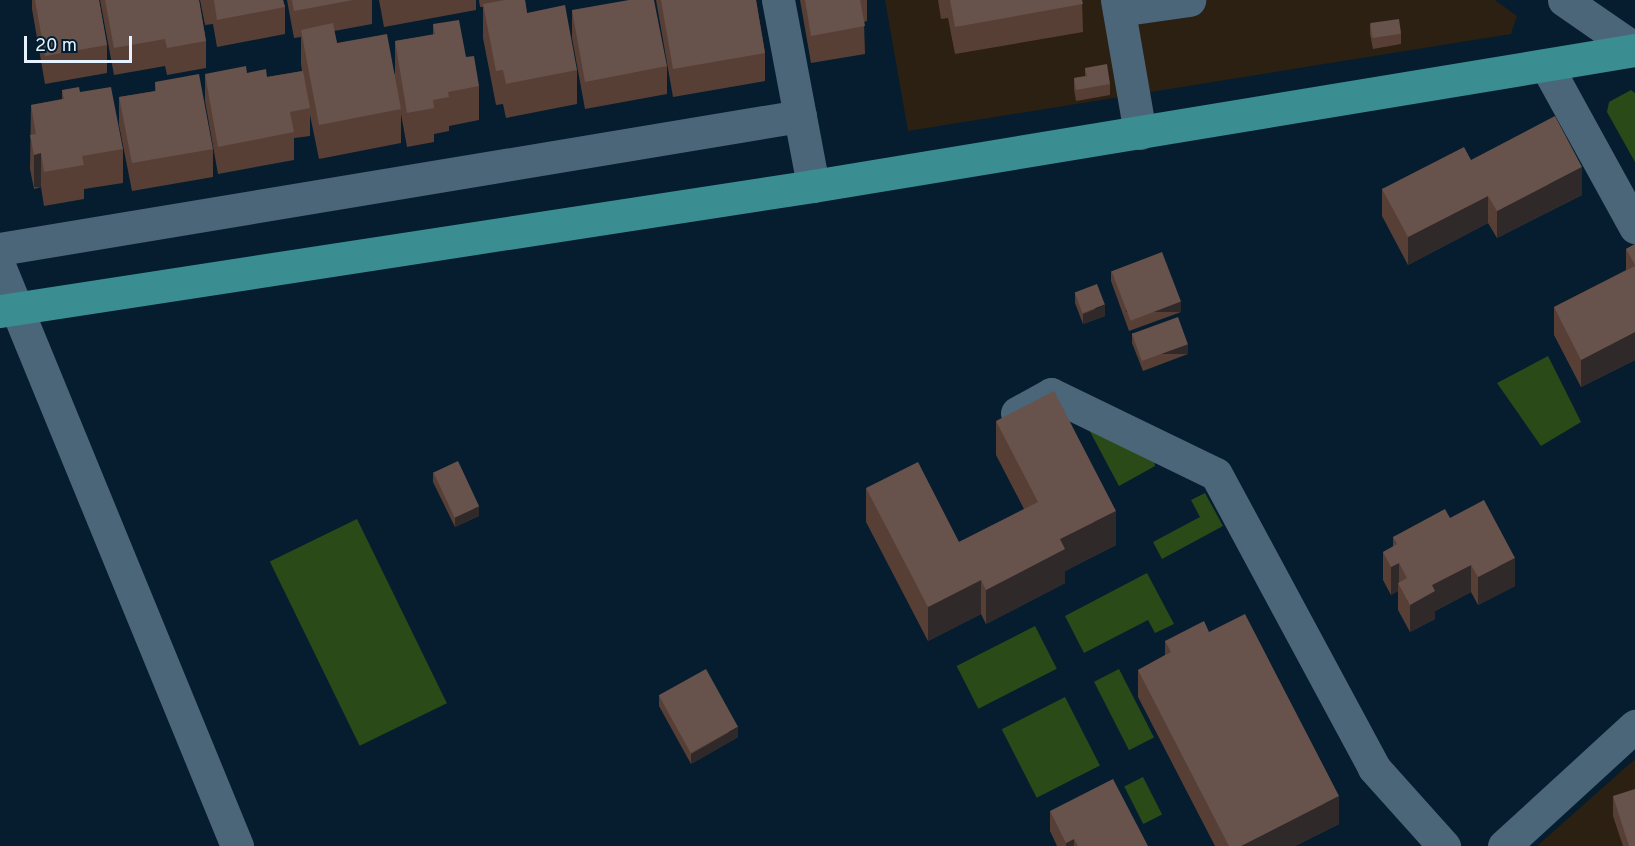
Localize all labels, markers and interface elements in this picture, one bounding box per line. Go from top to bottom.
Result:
scale bar [27,24,135,62]
text: 20 m [35,35,77,58]

